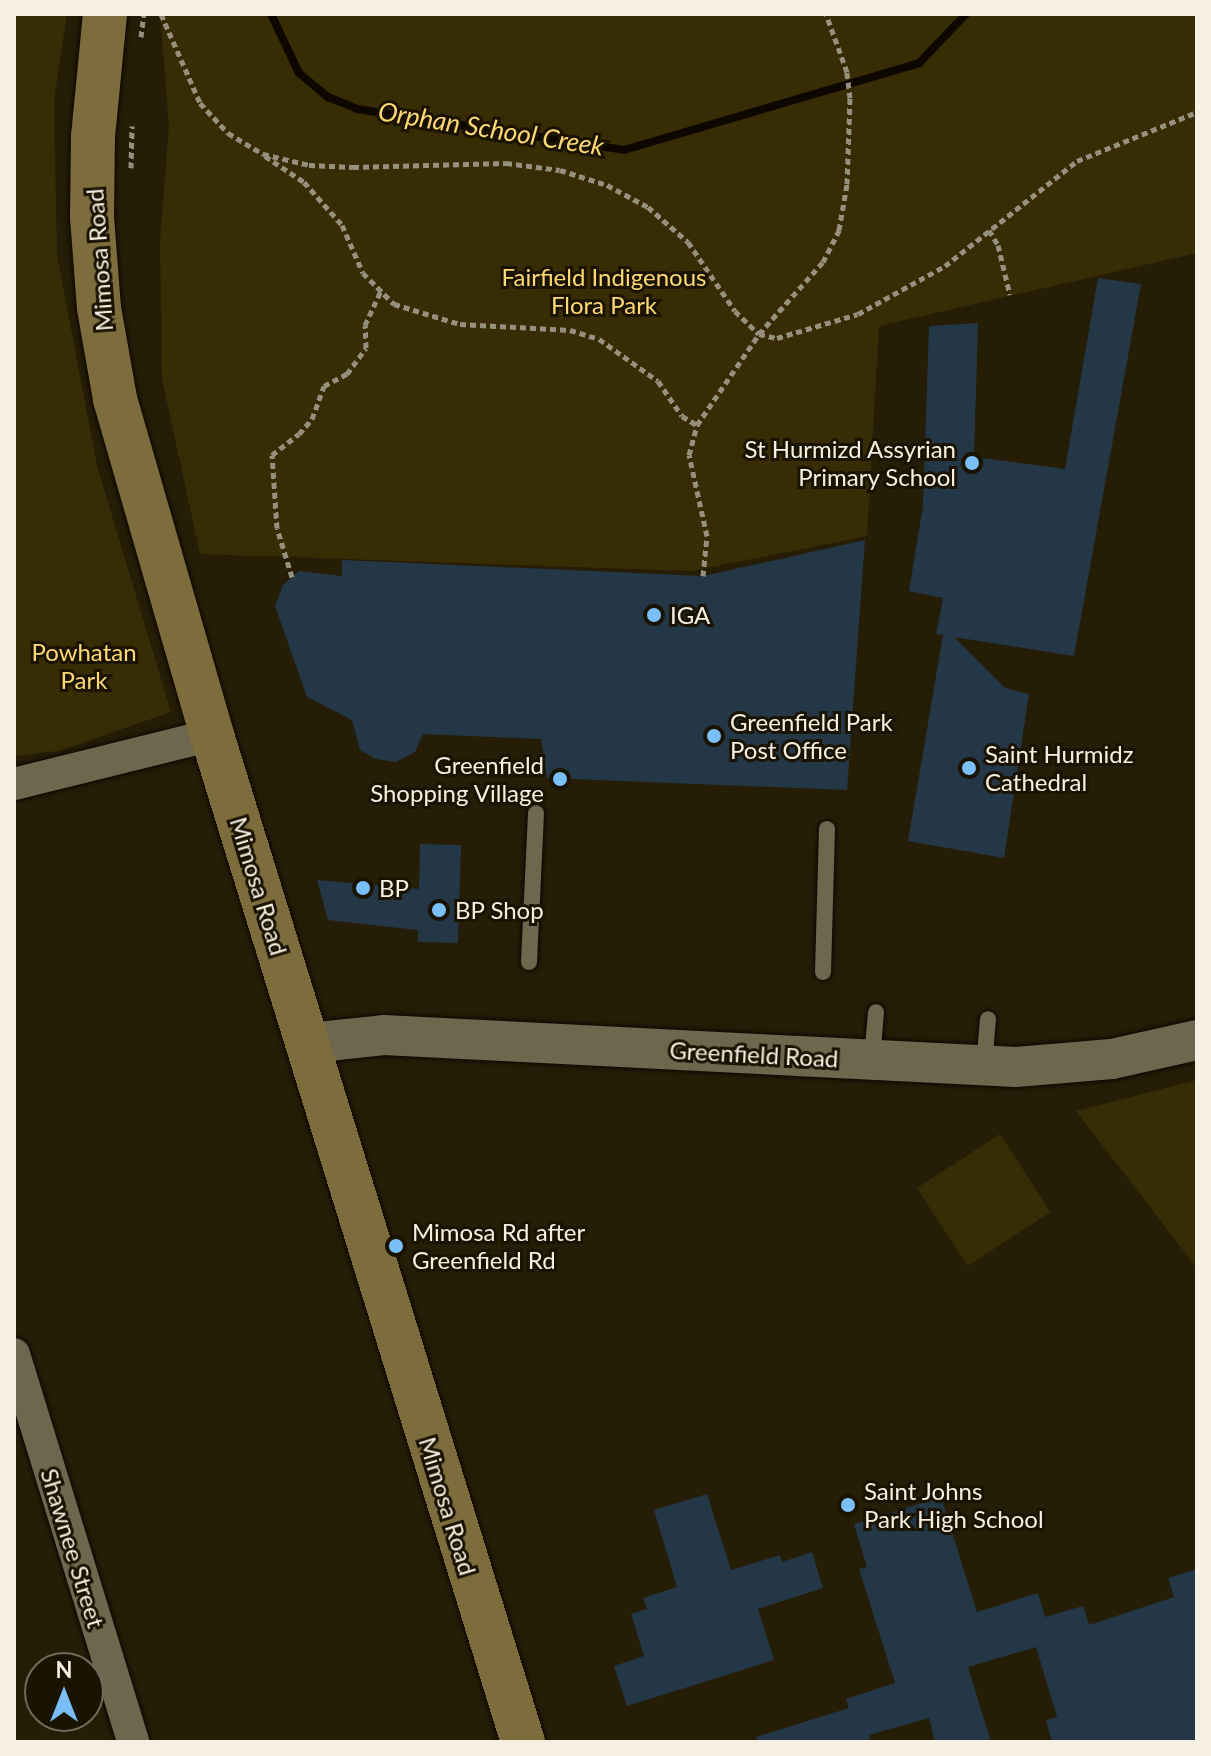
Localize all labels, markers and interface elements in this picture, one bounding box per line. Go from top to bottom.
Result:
water label: Orphan School Creek [376,96,606,162]
street label: Mimosa Road [80,188,118,332]
park label: Fairfield Indigenous Flora Park [502,263,706,319]
place label: St Hurmizd Assyrian Primary School [744,435,956,491]
marker: St Hurmizd Assyrian Primary School [963,454,981,472]
place label: IGA [670,601,710,629]
marker: IGA [645,606,663,624]
park label: Powhatan Park [31,638,137,694]
place label: Greenfield Park Post Office [730,708,893,764]
marker: Greenfield Park Post Office [705,727,723,745]
place label: Saint Hurmidz Cathedral [985,740,1134,796]
place label: Greenfield Shopping Village [369,751,544,807]
marker: Saint Hurmidz Cathedral [960,759,978,777]
marker: Greenfield Shopping Village [551,770,569,788]
street label: Mimosa Road [224,813,294,959]
place label: BP [379,874,409,902]
marker: BP [354,879,372,897]
place label: BP Shop [455,896,544,924]
marker: BP Shop [430,901,448,919]
street label: Greenfield Road [669,1035,839,1073]
place label: Mimosa Rd after Greenfield Rd [412,1218,585,1274]
marker: Mimosa Rd after Greenfield Rd [387,1237,405,1255]
street label: Mimosa Road [413,1433,483,1579]
street label: Shawnee Street [35,1465,111,1631]
place label: Saint Johns Park High School [864,1477,1044,1533]
marker: Saint Johns Park High School [839,1496,857,1514]
north arrow [24,1652,104,1732]
text: N [56,1656,72,1683]

